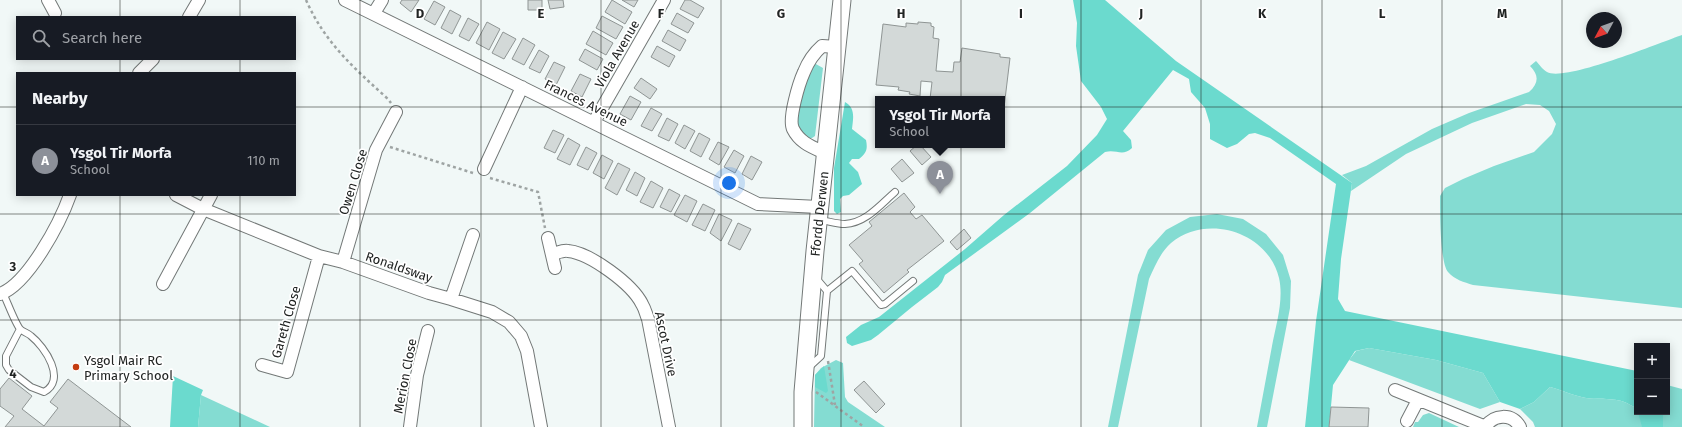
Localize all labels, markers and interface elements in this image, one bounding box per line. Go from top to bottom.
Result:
text: D [416,6,425,21]
text: E [538,6,545,21]
text: F [658,6,665,21]
text: G [777,6,785,21]
text: H [897,6,905,21]
text: I [1019,6,1023,21]
text: J [1138,6,1143,21]
text: K [1258,6,1267,21]
text: L [1379,6,1386,21]
text: M [1497,6,1507,21]
north arrow [1586,12,1622,48]
search box [16,16,296,60]
street label: Viola Avenue [592,17,642,91]
icon: search [30,27,52,49]
text: Search here [62,29,142,47]
street label: Frances Avenue [542,76,630,130]
text: Nearby [32,88,87,109]
popup [875,96,1005,148]
text: Ysgol Tir Morfa [889,106,991,124]
text: School [889,124,929,139]
text: Ysgol Tir Morfa [70,144,172,162]
street label: Owen Close [336,147,370,217]
text: A [41,153,49,168]
text: 110 m [247,153,280,168]
pin: A [927,161,953,194]
text: School [70,162,110,177]
street label: Ffordd Derwen [807,170,831,257]
your location [719,173,739,193]
street label: Ronaldsway [364,249,435,286]
text: 3 [9,259,17,274]
street label: Gareth Close [269,284,303,360]
street label: Ascot Drive [652,310,680,378]
street label: Merion Close [390,337,420,415]
map controls [1634,343,1670,415]
button: + [1634,343,1670,379]
place label: Ysgol Mair RC Primary School [84,353,173,383]
marker: Ysgol Mair RC Primary School [71,362,81,372]
text: 4 [9,366,17,381]
button: − [1634,379,1670,415]

